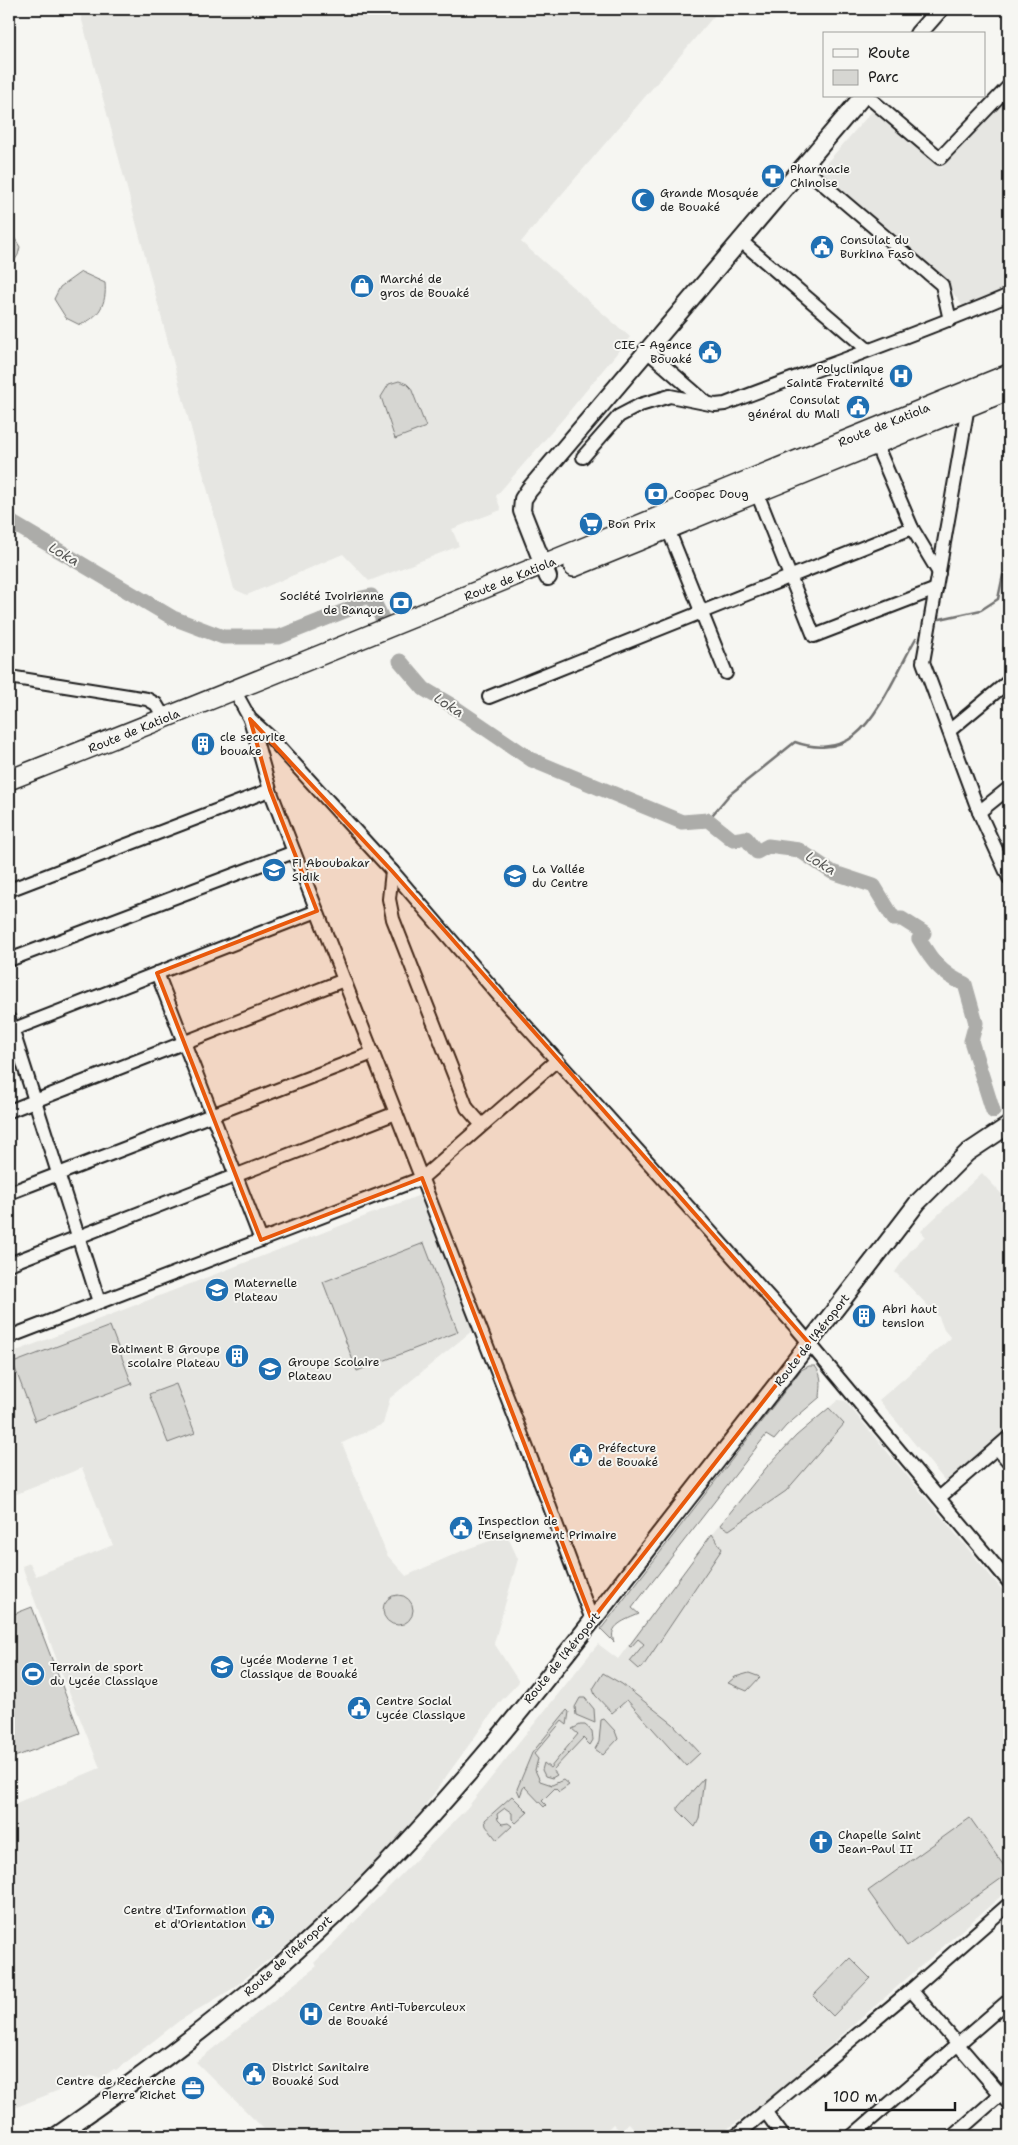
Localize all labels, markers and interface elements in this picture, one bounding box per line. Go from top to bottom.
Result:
legend [823,32,986,98]
text: Route [868,43,910,63]
text: Parc [868,67,899,87]
place label: Pharmacie Chinoise [790,161,850,191]
pharmacy icon: Pharmacie Chinoise [760,163,786,189]
place label: Grande Mosquée de Bouaké [660,185,759,215]
mosque icon: Grande Mosquée de Bouaké [630,187,656,213]
place label: Consulat du Burkina Faso [840,232,914,262]
public building icon: Consulat du Burkina Faso [809,234,835,260]
place label: Marché de gros de Bouaké [380,271,470,301]
shop icon: Marché de gros de Bouaké [349,273,375,299]
place label: CIE - Agence Bouaké [614,337,692,367]
public building icon: CIE - Agence Bouaké [697,339,723,365]
place label: Polyclinique Sainte Fraternité [787,361,884,391]
hospital icon: Polyclinique Sainte Fraternité [888,363,914,389]
place label: Consulat général du Mali [748,392,840,422]
public building icon: Consulat général du Mali [845,394,871,420]
street label: Route de Katiola [836,399,933,451]
bank icon: Coopec Doug [643,481,669,507]
place label: Coopec Doug [674,486,749,502]
supermarket icon: Bon Prix [578,511,604,537]
place label: Bon Prix [608,516,655,532]
water label: Loka [46,538,82,570]
street label: Route de Katiola [462,553,559,605]
place label: Société Ivoirienne de Banque [280,588,384,618]
bank icon: Société Ivoirienne de Banque [388,590,414,616]
water label: Loka [431,689,467,721]
street label: Route de Katiola [86,705,183,757]
place label: cle securite bouake [220,729,286,759]
building icon: cle securite bouake [190,731,216,757]
water label: Loka [803,847,839,879]
place label: Fi Aboubakar Sidik [292,855,370,885]
school or university icon: Fi Aboubakar Sidik [261,857,287,883]
place label: La Vallée du Centre [532,861,589,891]
school or university icon: La Vallée du Centre [502,863,528,889]
place label: Maternelle Plateau [234,1275,298,1305]
school or university icon: Maternelle Plateau [204,1277,230,1303]
street label: Route de l'Aéroport [771,1290,853,1390]
place label: Abri haut tension [882,1301,937,1331]
building icon: Abri haut tension [851,1303,877,1329]
place label: Batiment B Groupe scolaire Plateau [111,1341,220,1371]
building icon: Batiment B Groupe scolaire Plateau [224,1343,250,1369]
place label: Groupe Scolaire Plateau [288,1354,380,1384]
school or university icon: Groupe Scolaire Plateau [257,1356,283,1382]
place label: Préfecture de Bouaké [598,1440,658,1470]
public building icon: Préfecture de Bouaké [568,1442,594,1468]
place label: Inspection de l'Enseignement Primaire [478,1513,617,1543]
public building icon: Inspection de l'Enseignement Primaire [448,1515,474,1541]
street label: Route de l'Aéroport [520,1609,604,1707]
place label: Lycée Moderne 1 et Classique de Bouaké [240,1652,358,1682]
school or university icon: Lycée Moderne 1 et Classique de Bouaké [209,1654,235,1680]
place label: Terrain de sport du Lycée Classique [50,1659,158,1689]
sports icon: Terrain de sport du Lycée Classique [20,1661,46,1687]
place label: Centre Social Lycée Classique [376,1693,466,1723]
public building icon: Centre Social Lycée Classique [346,1695,372,1721]
place label: Chapelle Saint Jean-Paul II [838,1827,921,1857]
church icon: Chapelle Saint Jean-Paul II [808,1829,834,1855]
place label: Centre d'Information et d'Orientation [124,1902,246,1932]
public building icon: Centre d'Information et d'Orientation [250,1904,276,1930]
street label: Route de l'Aéroport [241,1912,335,2000]
place label: Centre Anti-Tuberculeux de Bouaké [328,1999,465,2029]
hospital icon: Centre Anti-Tuberculeux de Bouaké [298,2001,324,2027]
place label: District Sanitaire Bouaké Sud [272,2059,369,2089]
public building icon: District Sanitaire Bouaké Sud [241,2061,267,2087]
place label: Centre de Recherche Pierre Richet [56,2073,176,2103]
office icon: Centre de Recherche Pierre Richet [180,2075,206,2101]
scale bar [826,2080,954,2112]
text: 100 m [833,2087,878,2107]

